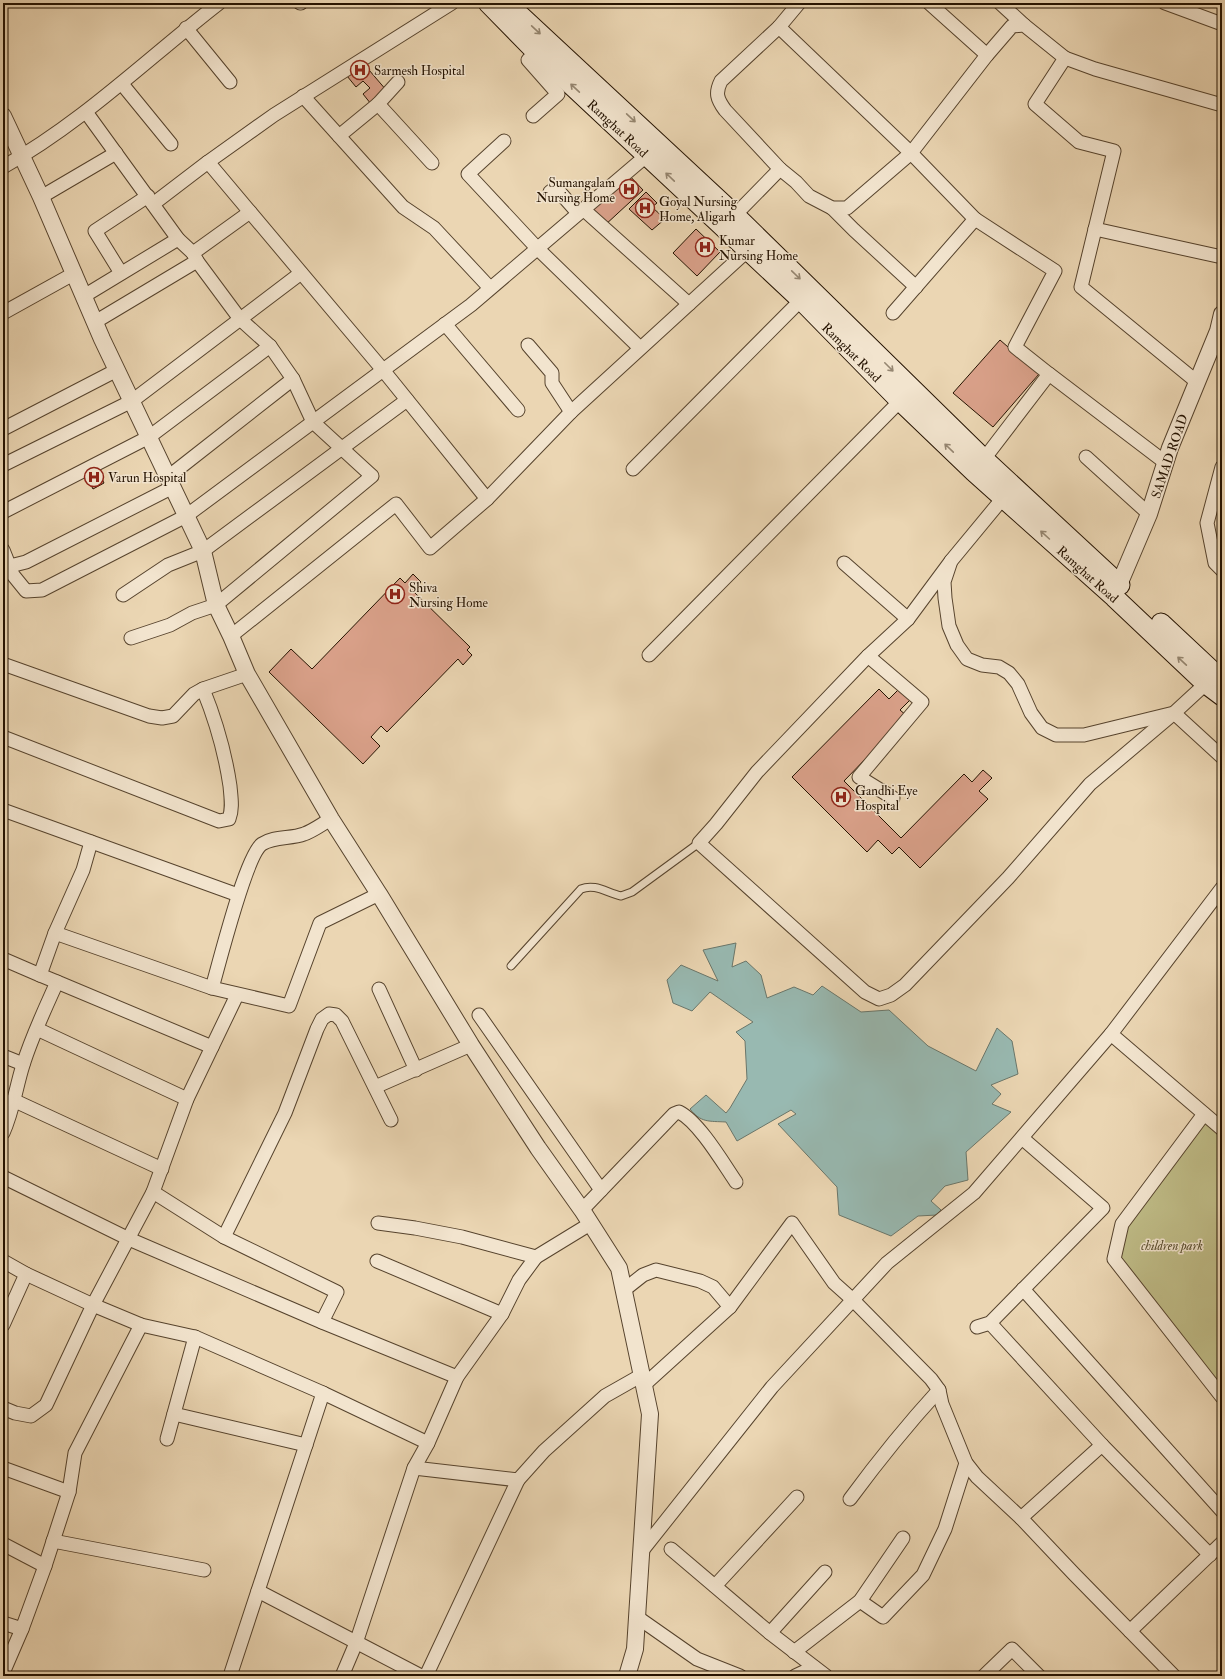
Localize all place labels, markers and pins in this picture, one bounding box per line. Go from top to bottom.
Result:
hospital icon: Sarmesh Hospital [349,59,371,81]
place label: Sarmesh Hospital [374,63,466,80]
place label: Sumangalam Nursing Home [536,175,616,206]
hospital icon: Sumangalam Nursing Home [618,178,640,200]
place label: Goyal Nursing Home, Aligarh [659,194,738,225]
hospital icon: Goyal Nursing Home, Aligarh [634,197,656,219]
place label: Kumar Nursing Home [719,233,798,264]
hospital icon: Kumar Nursing Home [694,236,716,258]
hospital icon: Varun Hospital [83,466,105,488]
place label: Varun Hospital [108,470,187,487]
place label: Shiva Nursing Home [409,580,488,611]
hospital icon: Shiva Nursing Home [384,583,406,605]
place label: Gandhi Eye Hospital [855,783,918,815]
hospital icon: Gandhi Eye Hospital [830,786,852,808]

